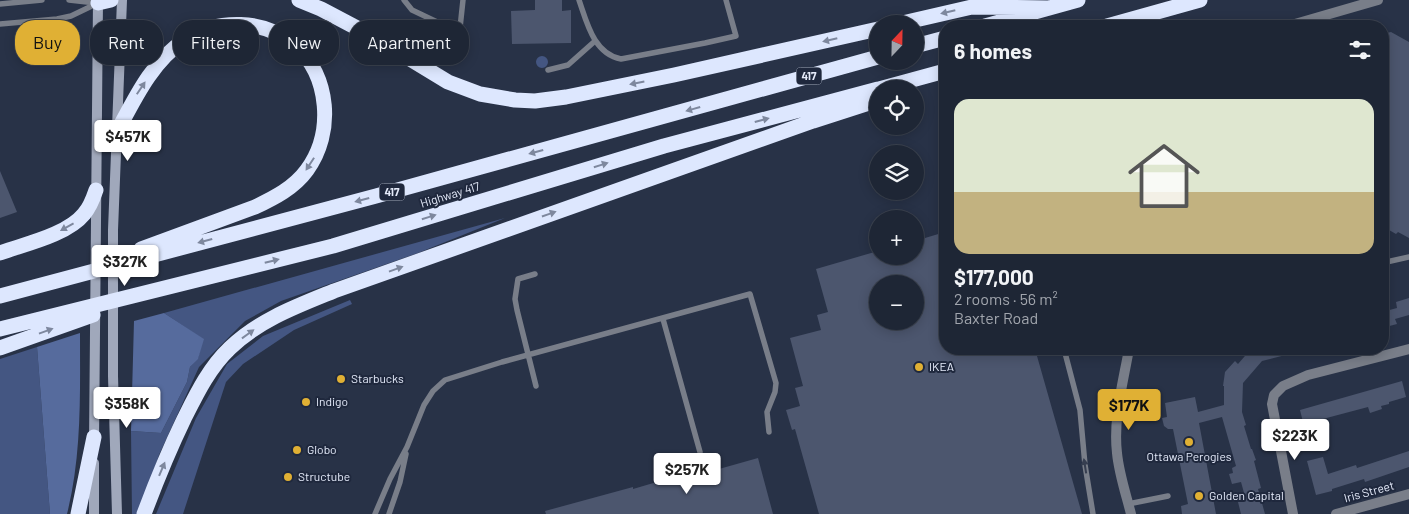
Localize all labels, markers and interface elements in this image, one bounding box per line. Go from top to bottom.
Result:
one-way arrow [940,8,955,16]
north arrow [869,15,924,70]
map controls [869,15,924,330]
chip: Buy [15,20,80,65]
chip: Rent [90,20,163,65]
chip: Filters [173,20,259,65]
chip: New [269,20,339,65]
chip: Apartment [349,20,469,65]
one-way arrow [822,36,838,44]
icon: filters [1346,36,1374,64]
text: 6 homes [954,38,1032,63]
road number: 417 [796,68,822,84]
one-way arrow [629,79,645,87]
button: locate [869,80,924,135]
one-way arrow [136,81,146,95]
one-way arrow [685,105,700,113]
one-way arrow [754,116,769,124]
pin: $457K [93,120,163,162]
text: $457K [105,126,151,145]
icon: home [1119,131,1209,221]
button: layers [869,145,924,200]
one-way arrow [528,148,544,156]
one-way arrow [306,158,315,171]
one-way arrow [594,161,609,169]
street label: Highway 417 [418,178,482,210]
road number: 417 [380,183,404,200]
one-way arrow [355,196,370,204]
one-way arrow [542,210,557,218]
button: + [869,210,924,265]
one-way arrow [421,213,436,221]
one-way arrow [60,222,73,231]
one-way arrow [198,238,213,246]
pin: $327K [90,244,160,287]
text: $327K [103,251,147,270]
one-way arrow [265,257,280,265]
text: $177,000 [954,264,1034,289]
one-way arrow [389,265,404,273]
button: − [869,275,924,330]
text: 2 rooms · 56 m² [954,289,1058,308]
text: Baxter Road [954,308,1038,327]
one-way arrow [39,327,54,335]
one-way arrow [241,329,255,339]
place label: IKEA [929,359,954,373]
marker: IKEA [913,361,925,373]
place label: Starbucks [351,371,404,385]
marker: Starbucks [335,373,347,385]
pin: $358K [92,386,162,429]
pin: $177K [1094,388,1164,431]
text: $358K [104,393,150,412]
place label: Indigo [316,394,348,408]
text: $177K [1109,395,1149,414]
marker: Indigo [300,396,312,408]
pin: $223K [1260,418,1330,461]
text: $223K [1272,425,1318,444]
marker: Ottawa Perogies [1183,436,1195,448]
place label: Globo [307,442,337,456]
marker: Globo [291,444,303,456]
place label: Ottawa Perogies [1147,449,1232,463]
pin: $257K [652,452,722,495]
one-way arrow [1081,458,1089,474]
text: $257K [665,459,709,478]
one-way arrow [158,462,166,476]
place label: Structube [298,469,350,483]
marker: Structube [282,471,294,483]
street label: Iris Street [1342,478,1395,504]
place label: Golden Capital [1209,488,1284,502]
marker: Golden Capital [1193,490,1205,502]

